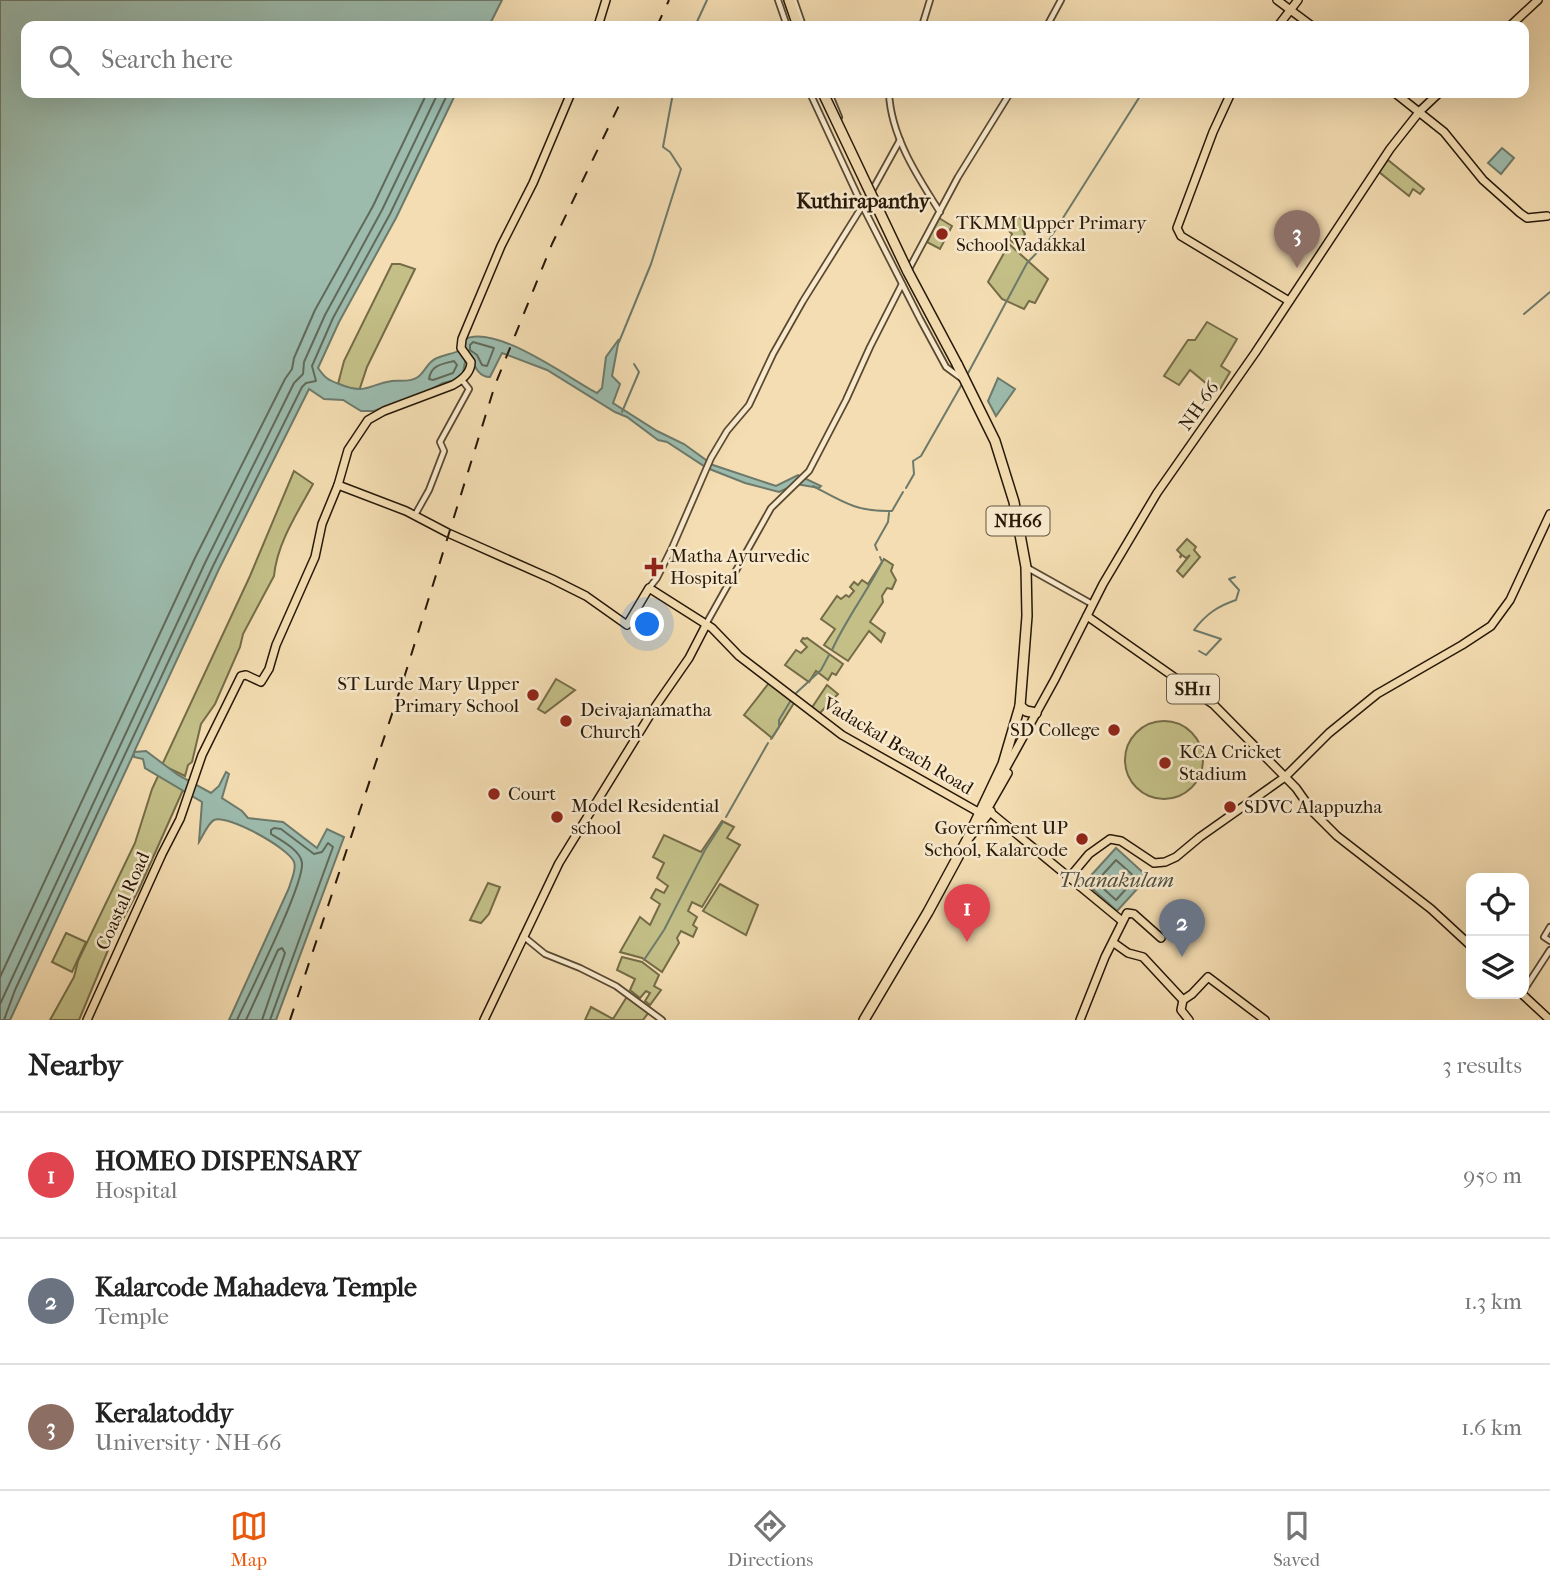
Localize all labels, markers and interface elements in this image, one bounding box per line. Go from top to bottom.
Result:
search box [21,21,1529,98]
icon: search [45,41,83,79]
text: Search here [101,44,233,75]
district label: Kuthirapanthy [796,189,932,213]
pin: 3 [1274,210,1320,268]
place label: TKMM Upper Primary School Vadakkal [956,212,1147,256]
marker: TKMM Upper Primary School Vadakkal [934,226,950,242]
street label: NH-66 [1174,377,1224,435]
road number: NH66 [986,506,1050,536]
place label: Matha Ayurvedic Hospital [670,545,810,589]
marker: Matha Ayurvedic Hospital [644,557,664,577]
your location [630,607,664,641]
place label: ST Lurde Mary Upper Primary School [337,673,520,717]
road number: SH11 [1167,674,1219,704]
marker: ST Lurde Mary Upper Primary School [525,687,541,703]
street label: Vadackal Beach Road [818,692,978,800]
place label: Deivajanamatha Church [580,699,712,743]
marker: Deivajanamatha Church [558,713,574,729]
place label: SD College [1010,719,1100,741]
marker: SD College [1106,722,1122,738]
place label: KCA Cricket Stadium [1179,741,1282,785]
marker: KCA Cricket Stadium [1157,755,1173,771]
place label: Court [508,783,556,805]
marker: Court [486,786,502,802]
place label: Model Residential school [571,795,719,839]
place label: SDVC Alappuzha [1244,796,1382,818]
marker: SDVC Alappuzha [1222,799,1238,815]
marker: Model Residential school [549,809,565,825]
place label: Government UP School, Kalarcode [924,817,1069,861]
marker: Government UP School, Kalarcode [1074,831,1090,847]
street label: Coastal Road [92,848,155,954]
water label: Thanakulam [1058,868,1174,892]
map controls [1466,873,1529,999]
button: locate [1466,873,1529,936]
pin: 1 [944,884,990,942]
pin: 2 [1159,899,1205,957]
button: layers [1466,936,1529,999]
text: Nearby [28,1048,123,1083]
text: 3 results [1442,1052,1522,1079]
text: HOMEO DISPENSARY [95,1146,361,1177]
text: 1 [47,1162,55,1189]
text: 950 m [1463,1162,1522,1189]
text: Hospital [95,1177,177,1204]
text: Kalarcode Mahadeva Temple [95,1272,417,1303]
text: 2 [45,1288,57,1315]
text: 1.3 km [1464,1288,1522,1315]
text: Temple [95,1303,169,1330]
text: Keralatoddy [95,1398,233,1429]
text: 3 [46,1414,56,1441]
text: 1.6 km [1461,1414,1522,1441]
text: University · NH-66 [95,1429,281,1456]
tab: Map [230,1507,268,1571]
tab: Directions [728,1507,813,1571]
tab: Saved [1273,1507,1320,1571]

